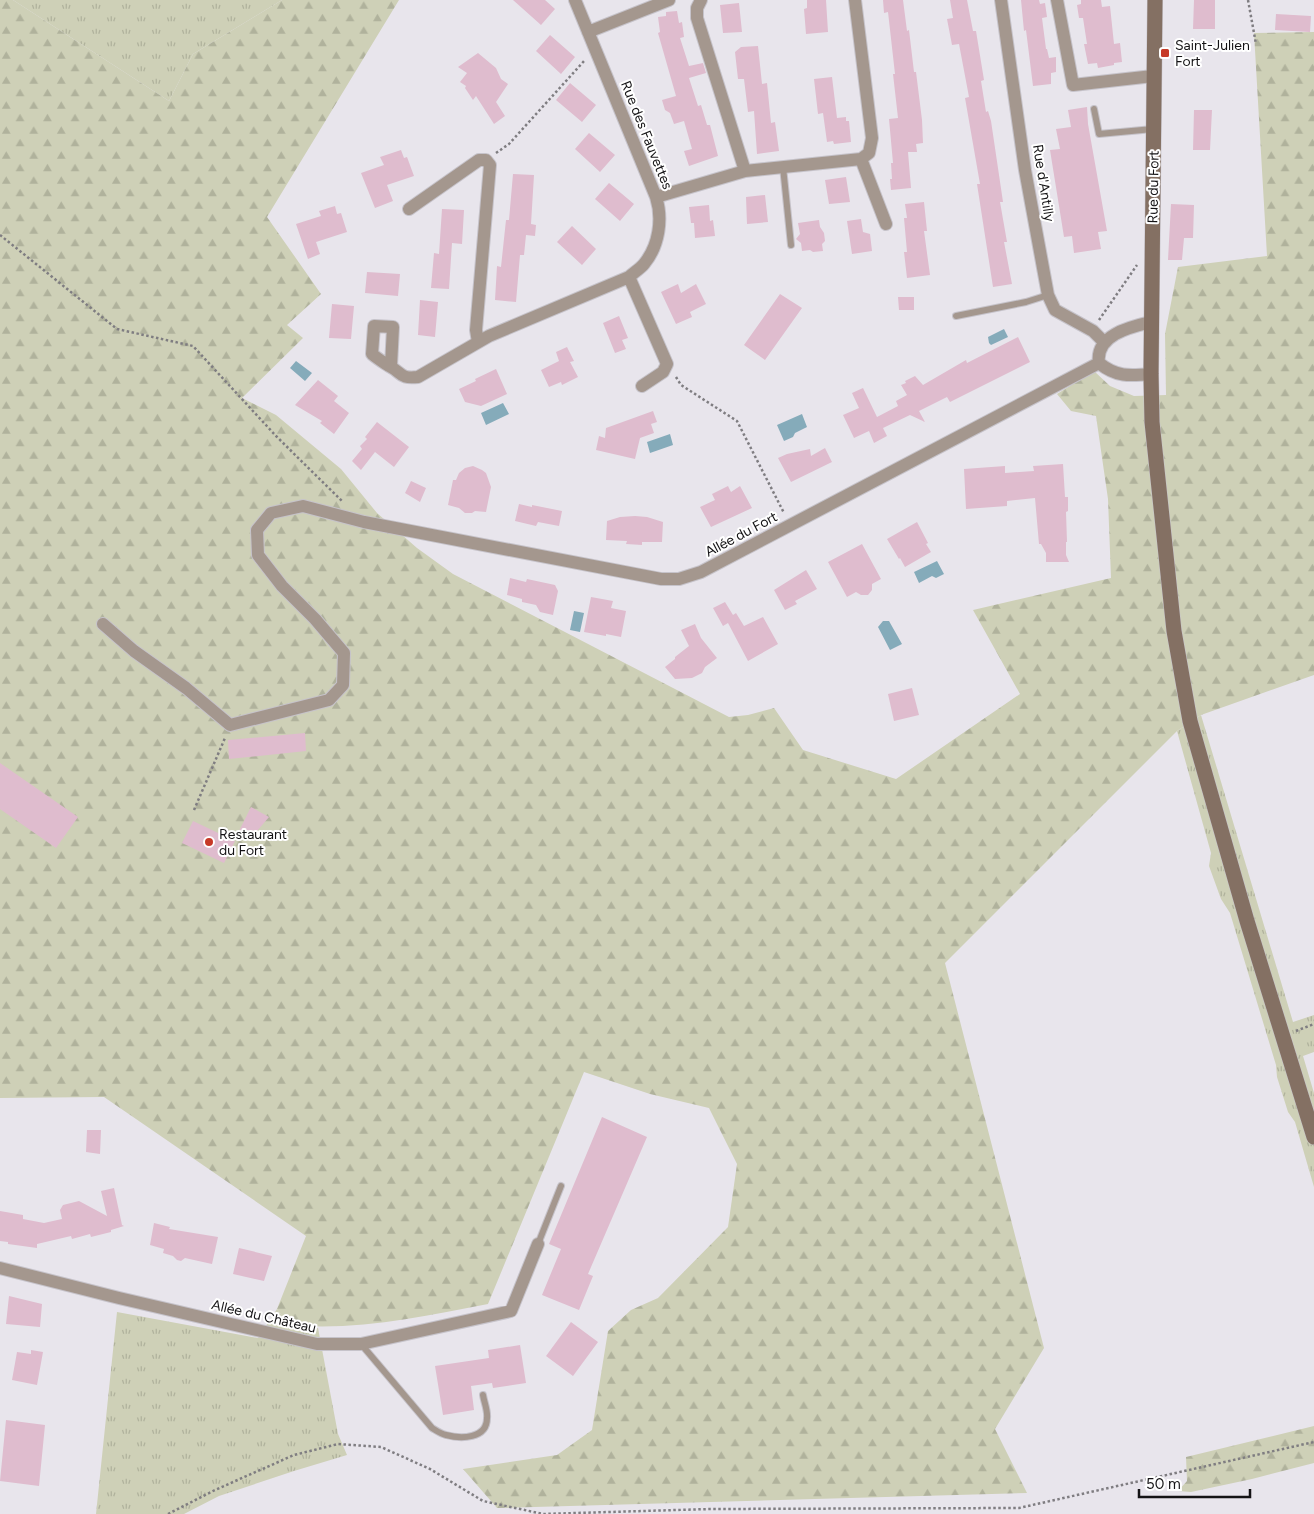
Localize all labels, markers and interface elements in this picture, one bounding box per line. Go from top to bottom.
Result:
place label: Saint-Julien Fort [1175,37,1250,70]
marker: Saint-Julien Fort [1159,47,1171,59]
street label: Rue des Fauvettes [617,78,676,192]
street label: Rue d'Antilly [1029,143,1058,224]
street label: Rue du Fort [1144,150,1163,224]
street label: Allée du Fort [702,508,780,561]
place label: Restaurant du Fort [219,826,287,859]
marker: Restaurant du Fort [203,836,215,848]
street label: Allée du Château [210,1296,318,1337]
scale bar [1139,1466,1250,1498]
text: 50 m [1146,1475,1181,1493]

